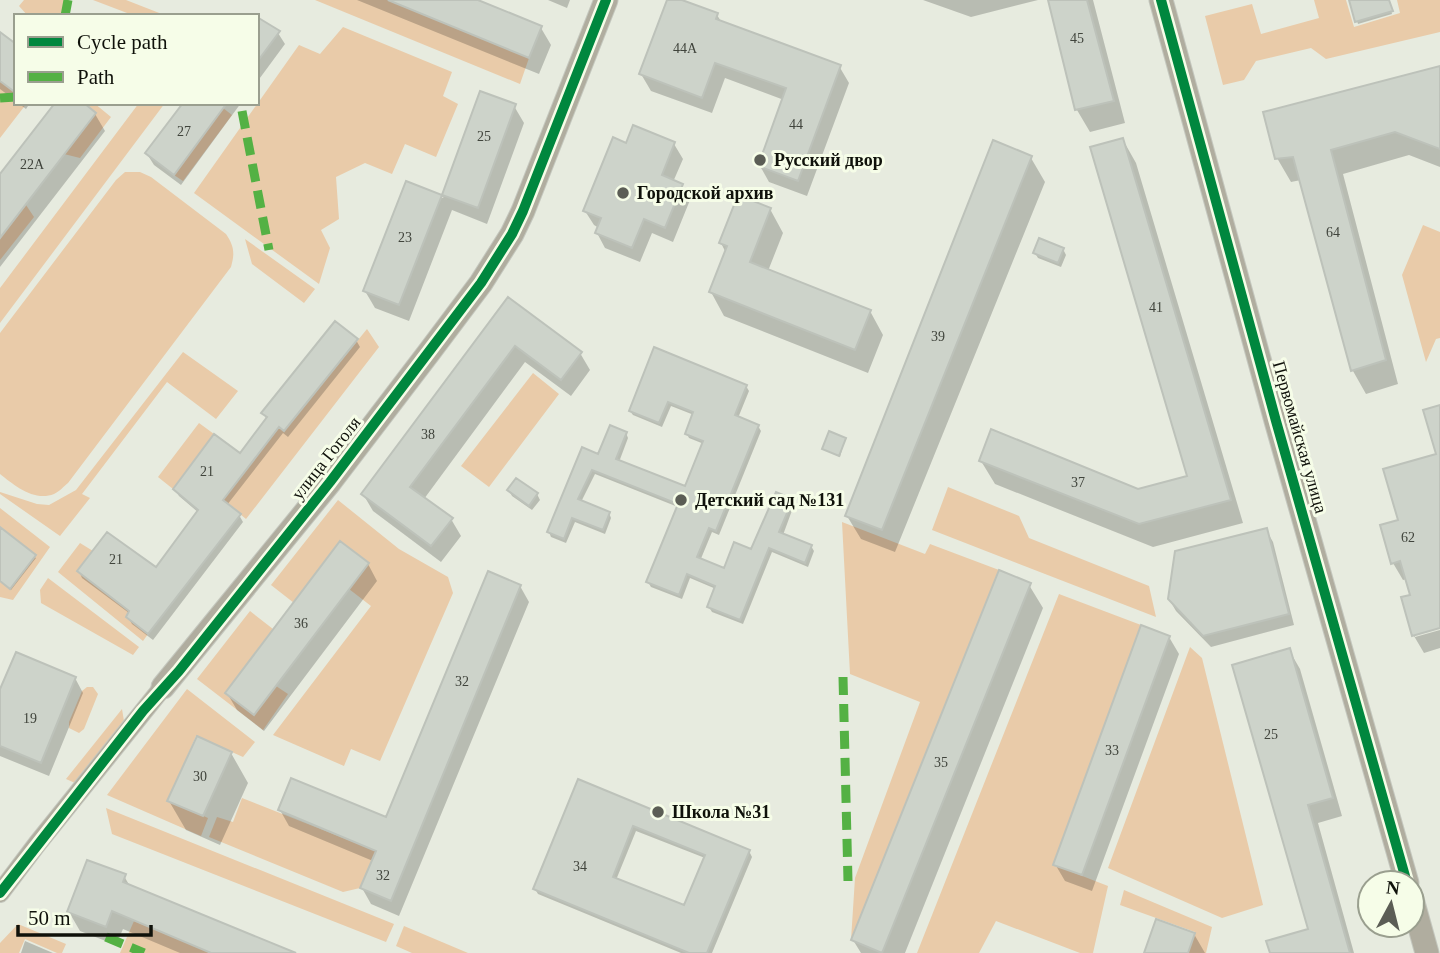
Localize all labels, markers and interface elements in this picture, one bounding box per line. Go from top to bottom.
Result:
legend [14,14,259,105]
text: Cycle path [77,30,168,54]
house number: 45 [1070,31,1084,46]
house number: 44А [673,41,698,56]
text: Path [77,65,115,89]
house number: 44 [789,117,803,132]
house number: 27 [177,124,191,139]
house number: 25 [477,129,491,144]
place label: Русский двор [774,150,883,170]
marker: Русский двор [752,152,768,168]
house number: 22А [20,157,45,172]
place label: Городской архив [637,183,774,203]
marker: Городской архив [615,185,631,201]
house number: 64 [1326,225,1340,240]
house number: 23 [398,230,412,245]
house number: 41 [1149,300,1163,315]
house number: 39 [931,329,945,344]
street label: Первомайская улица [1269,358,1331,516]
street label: улица Гоголя [287,413,365,503]
house number: 38 [421,427,435,442]
house number: 21 [200,464,214,479]
house number: 37 [1071,475,1085,490]
place label: Детский сад №131 [695,490,844,510]
marker: Детский сад №131 [673,492,689,508]
house number: 62 [1401,530,1415,545]
house number: 21 [109,552,123,567]
house number: 36 [294,616,308,631]
house number: 32 [455,674,469,689]
house number: 19 [23,711,37,726]
house number: 25 [1264,727,1278,742]
house number: 33 [1105,743,1119,758]
house number: 35 [934,755,948,770]
house number: 30 [193,769,207,784]
place label: Школа №31 [672,802,770,822]
marker: Школа №31 [650,804,666,820]
house number: 34 [573,859,587,874]
house number: 32 [376,868,390,883]
north arrow [1356,869,1426,939]
text: N [1385,876,1401,899]
scale bar [18,894,150,938]
text: 50 m [28,906,71,930]

